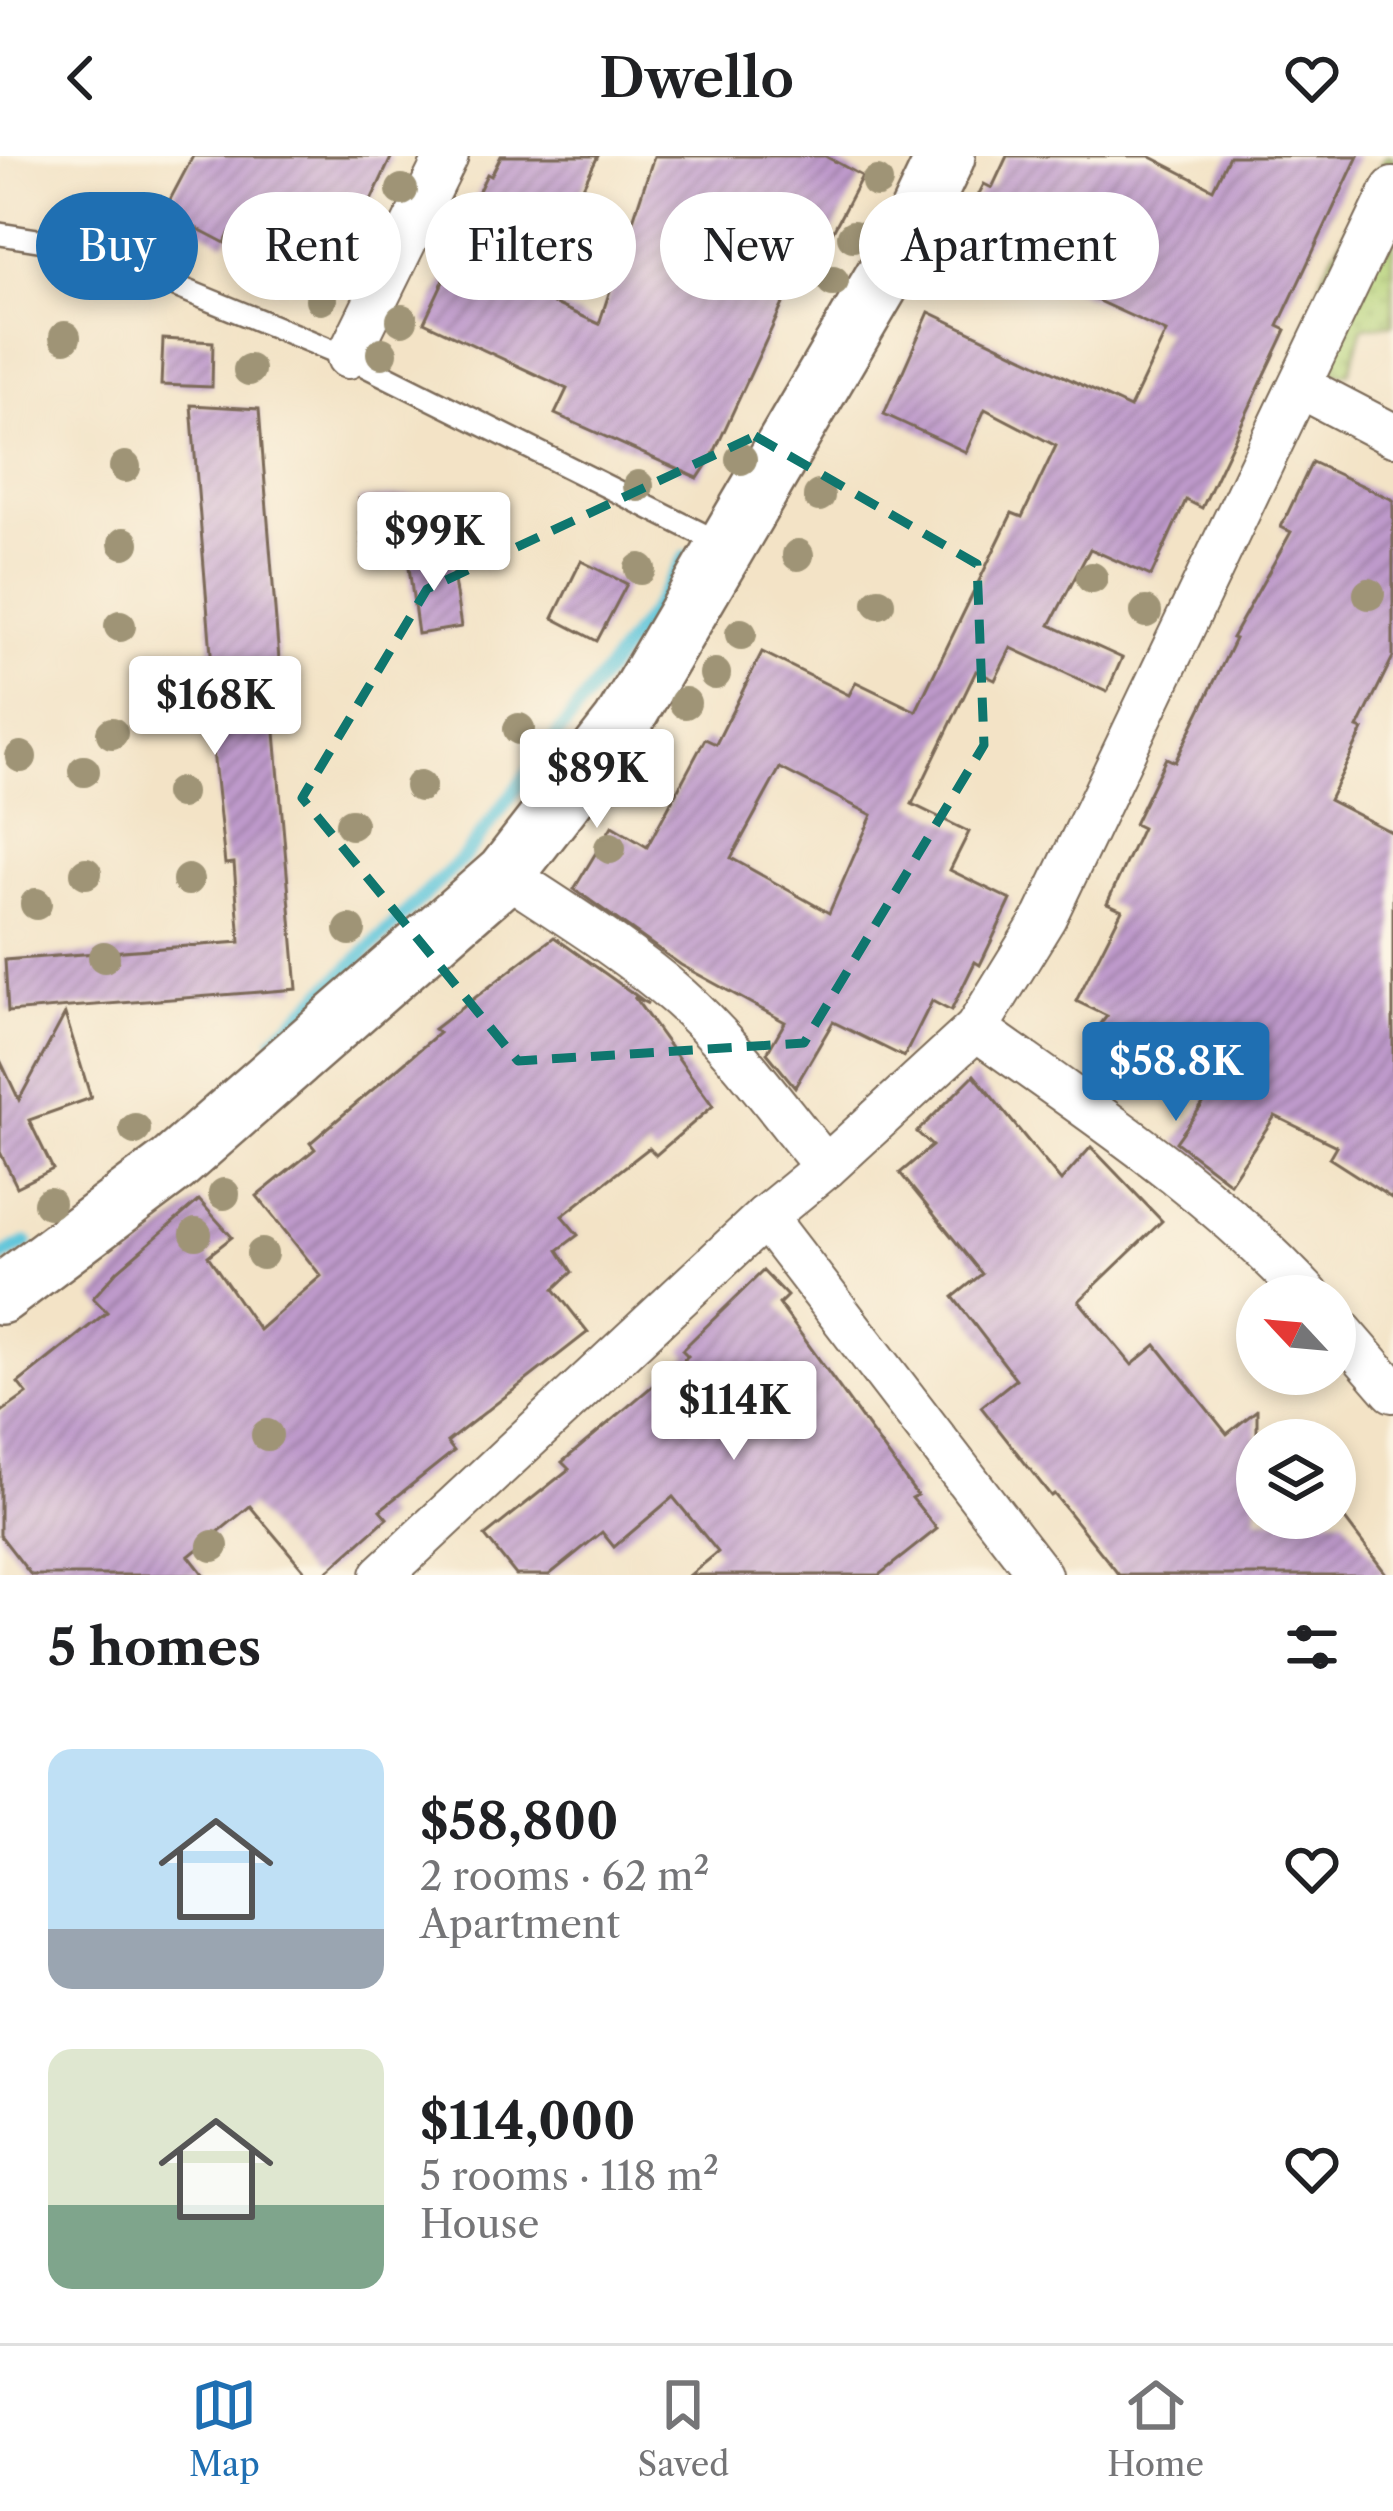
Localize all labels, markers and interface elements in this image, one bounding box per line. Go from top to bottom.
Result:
icon: back [48,45,114,111]
text: Dwello [599,45,794,111]
icon: heart [1279,45,1345,111]
chip: Buy [36,192,198,300]
chip: Rent [222,192,401,300]
chip: Filters [425,192,636,300]
chip: New [660,192,835,300]
chip: Apartment [859,192,1159,300]
pin: $99K [363,492,505,594]
text: $99K [384,507,484,555]
pin: $168K [131,656,299,758]
text: $168K [156,671,274,719]
pin: $89K [526,729,668,831]
text: $89K [547,744,647,792]
pin: $58.8K [1078,1022,1274,1124]
text: $58.8K [1109,1037,1243,1085]
north arrow [1236,1275,1356,1395]
map controls [1236,1275,1356,1539]
pin: $114K [650,1361,818,1463]
text: $114K [678,1376,790,1424]
button: layers [1236,1419,1356,1539]
icon: filters [1279,1614,1345,1680]
text: 5 homes [48,1616,261,1678]
text: $58,800 [420,1790,618,1852]
icon: home [144,1797,288,1941]
icon: heart [1279,1836,1345,1902]
text: 2 rooms · 62 m² [420,1852,710,1900]
text: Apartment [420,1900,620,1948]
text: $114,000 [420,2090,635,2152]
icon: home [144,2097,288,2241]
icon: heart [1279,2136,1345,2202]
text: 5 rooms · 118 m² [420,2152,719,2200]
text: House [420,2200,539,2248]
tab: Map [189,2372,260,2485]
tab: Saved [638,2372,729,2485]
tab: Home [1107,2372,1204,2485]

